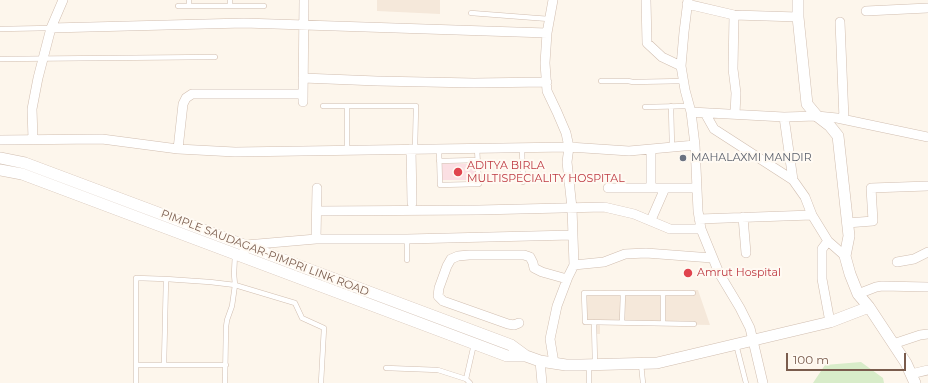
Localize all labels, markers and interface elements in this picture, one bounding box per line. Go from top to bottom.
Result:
place label: MAHALAXMI MANDIR [691,151,812,165]
marker: MAHALAXMI MANDIR [678,153,688,163]
place label: ADITYA BIRLA MULTISPECIALITY HOSPITAL [467,159,625,185]
marker: ADITYA BIRLA MULTISPECIALITY HOSPITAL [452,166,464,178]
street label: PIMPLE SAUDAGAR-PIMPRI LINK ROAD [159,207,371,299]
place label: Amrut Hospital [697,266,781,280]
marker: Amrut Hospital [682,267,694,279]
scale bar [788,345,908,371]
text: 100 m [793,352,829,367]

